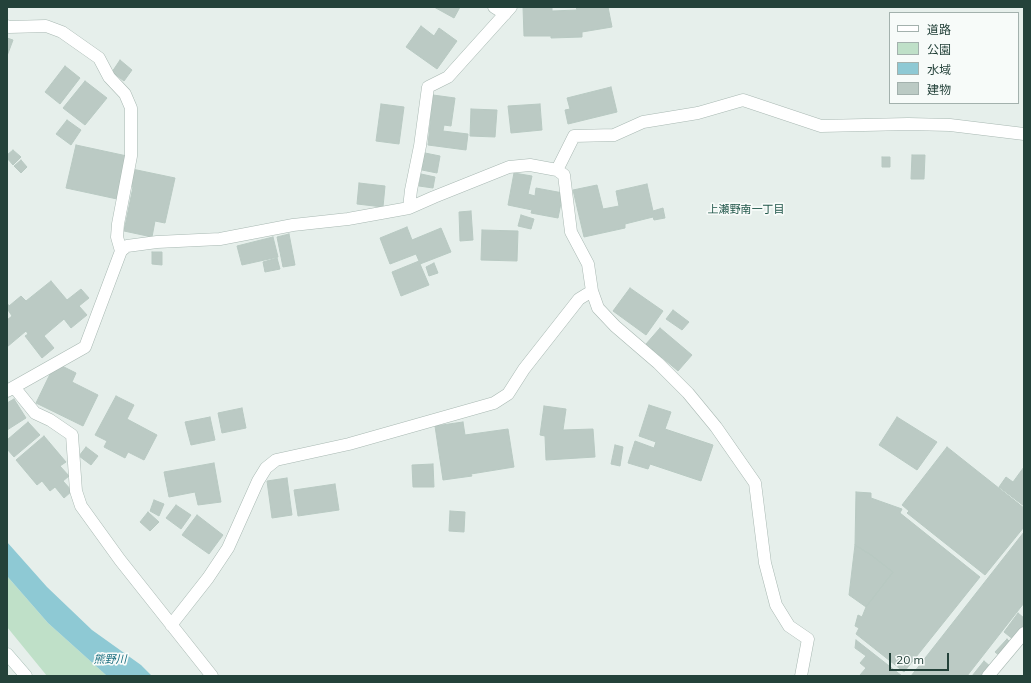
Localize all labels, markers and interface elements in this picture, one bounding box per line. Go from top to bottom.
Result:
legend [889,12,1019,104]
text: 道路 [927,22,951,37]
text: 公園 [927,42,951,57]
text: 水域 [927,62,951,77]
text: 建物 [927,82,951,97]
district label: 上瀬野南一丁目 [708,203,784,217]
scale bar [891,645,951,671]
text: 20 m [896,652,924,667]
water label: 熊野川 [94,653,126,667]

